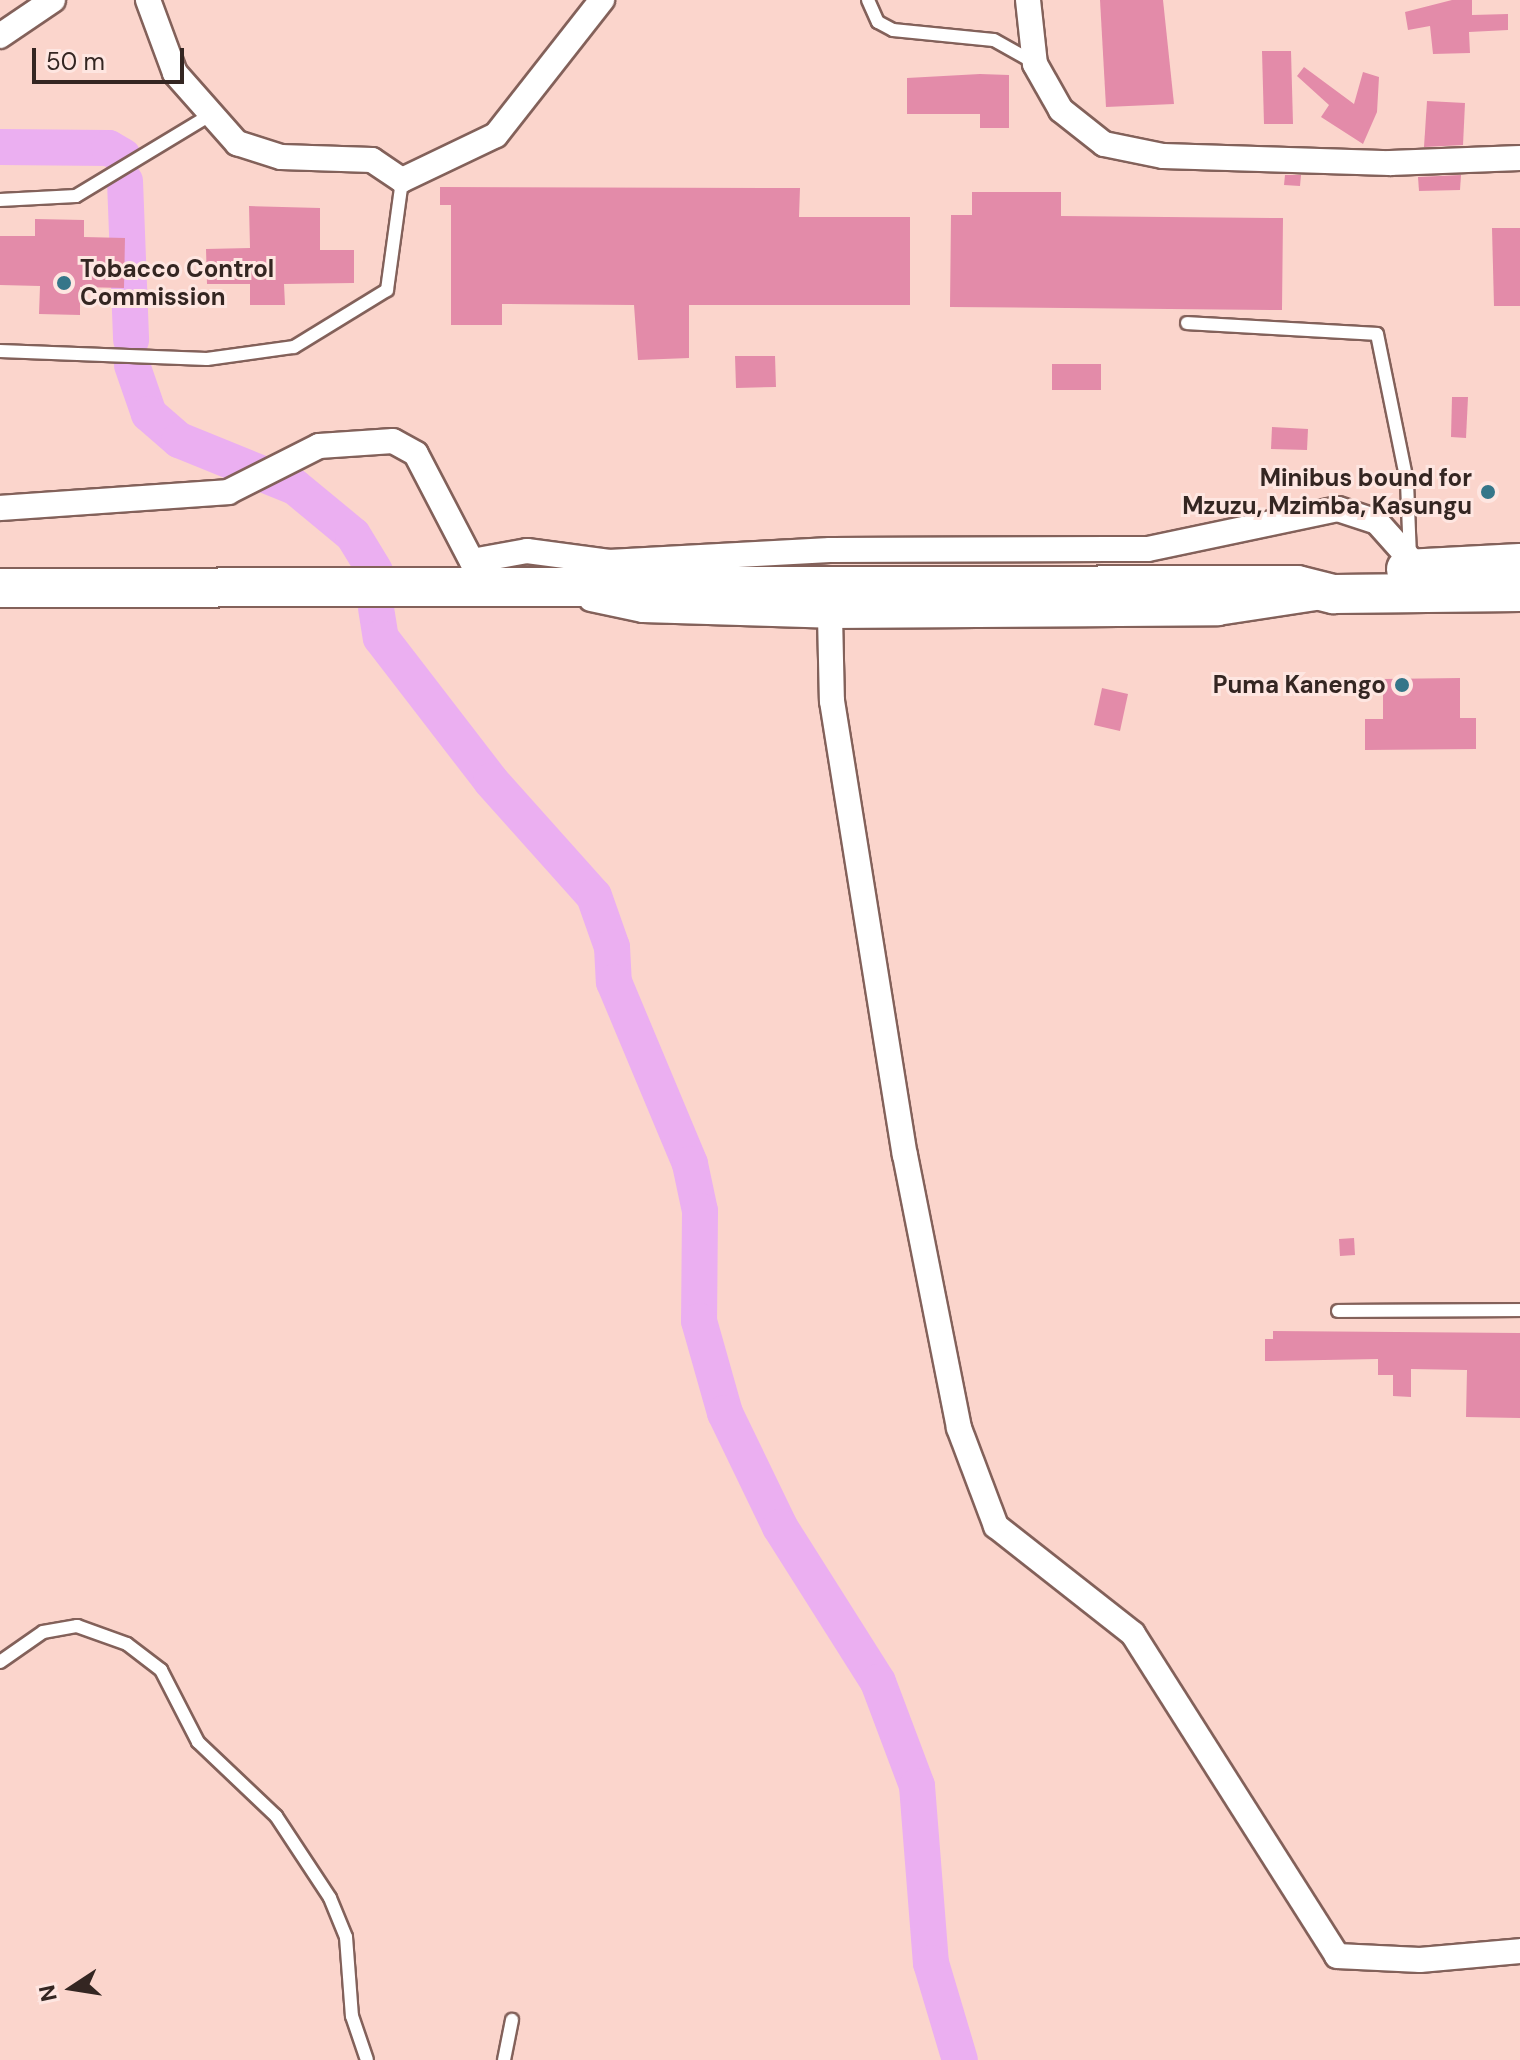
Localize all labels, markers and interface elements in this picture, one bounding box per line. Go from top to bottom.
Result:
scale bar [36,32,188,82]
text: 50 m [46,46,105,77]
place label: Tobacco Control Commission [80,255,274,311]
marker: Tobacco Control Commission [55,274,73,292]
place label: Minibus bound for Mzuzu, Mzimba, Kasungu [1182,464,1472,520]
marker: Minibus bound for Mzuzu, Mzimba, Kasungu [1479,483,1497,501]
place label: Puma Kanengo [1213,671,1386,699]
marker: Puma Kanengo [1393,676,1411,694]
north arrow [32,1948,112,2028]
text: N [32,1982,64,2004]

